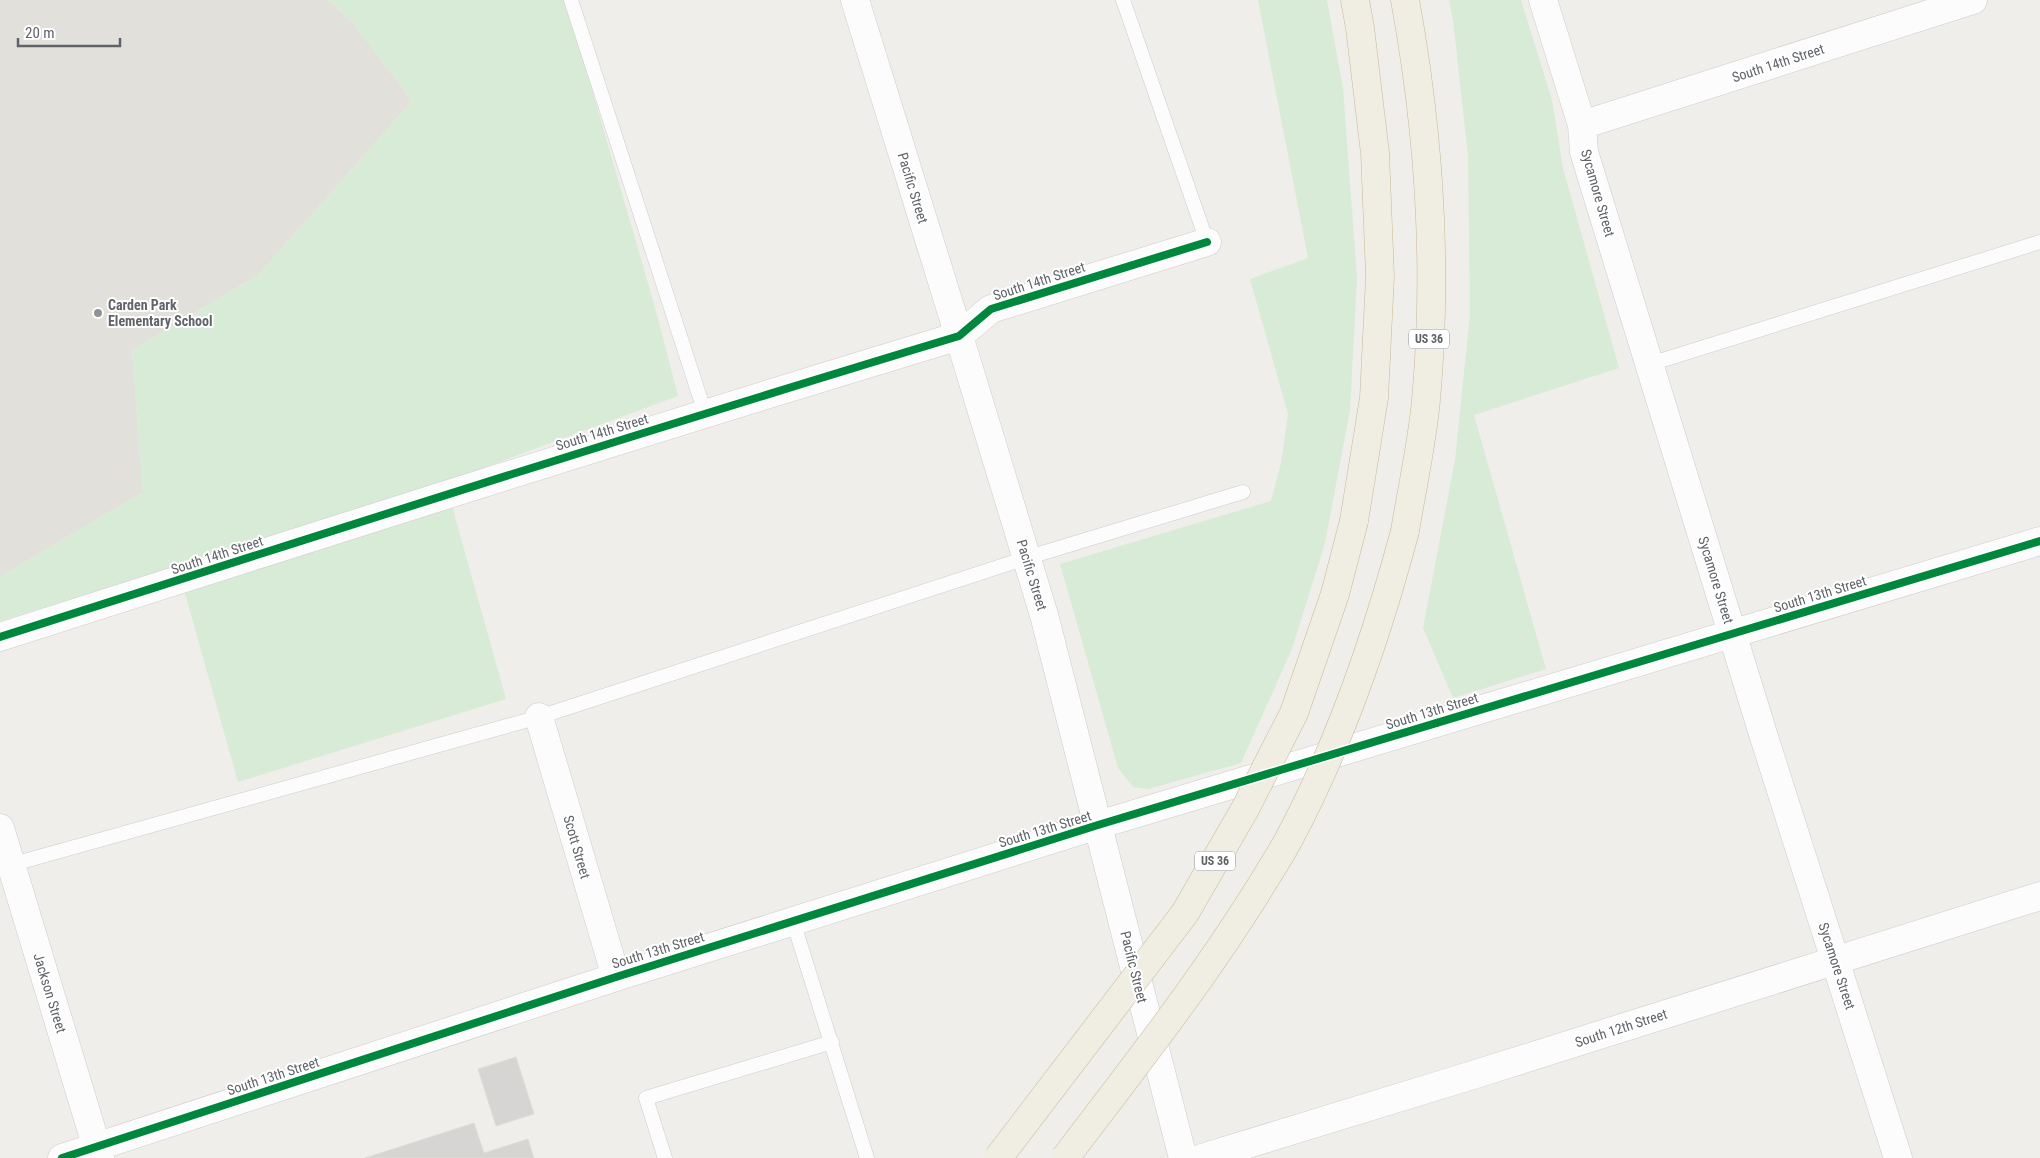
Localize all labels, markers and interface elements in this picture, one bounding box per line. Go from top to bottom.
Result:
scale bar [18,15,120,47]
text: 20 m [25,24,55,42]
street label: South 14th Street [1730,41,1826,85]
street label: Sycamore Street [1578,147,1618,239]
street label: Pacific Street [895,151,931,225]
street label: South 14th Street [991,259,1087,303]
place label: Carden Park Elementary School [108,297,213,329]
marker: Carden Park Elementary School [92,307,104,319]
road number: US 36 [1409,329,1449,348]
street label: South 14th Street [554,410,650,454]
street label: South 14th Street [169,533,265,577]
street label: Sycamore Street [1695,534,1737,626]
street label: Pacific Street [1014,538,1050,612]
street label: South 13th Street [1772,572,1868,616]
street label: South 13th Street [1384,689,1480,733]
street label: South 13th Street [997,807,1093,851]
street label: Scott Street [560,814,594,880]
road number: US 36 [1195,851,1235,870]
street label: Sycamore Street [1815,921,1859,1011]
street label: South 13th Street [610,928,706,972]
street label: Pacific Street [1117,929,1151,1005]
street label: Jackson Street [30,951,70,1035]
street label: South 12th Street [1573,1006,1669,1050]
street label: South 13th Street [225,1054,321,1098]

